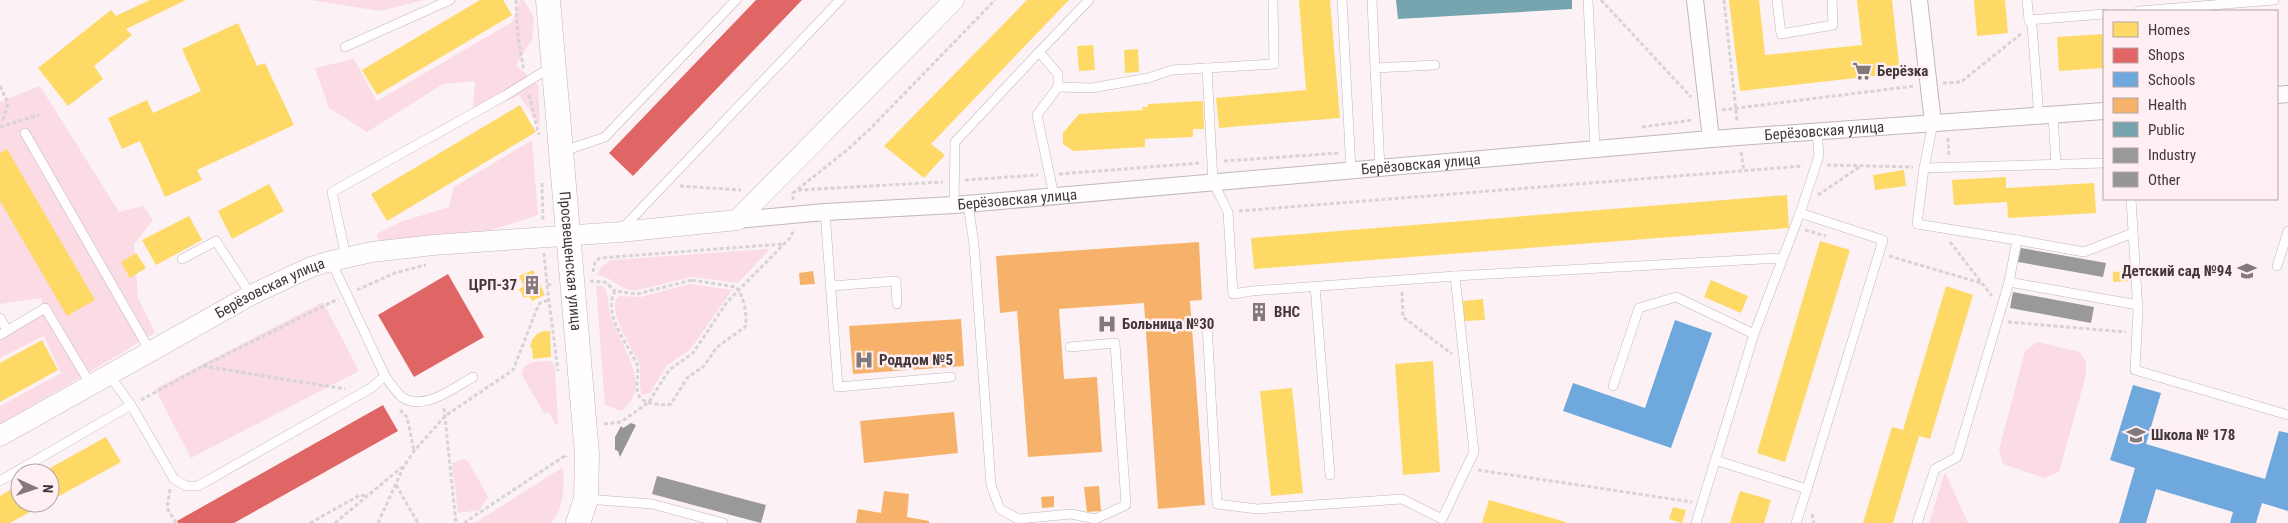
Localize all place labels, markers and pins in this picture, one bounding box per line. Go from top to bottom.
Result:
supermarket icon: Берёзка [1851,60,1873,82]
place label: Берёзка [1877,62,1928,80]
school or university icon: Детский сад №94 [2236,260,2258,282]
place label: Детский сад №94 [2122,262,2232,280]
building icon: ЦРП-37 [521,274,543,296]
place label: ЦРП-37 [469,276,517,294]
building icon: ВНС [1248,301,1270,323]
place label: ВНС [1274,303,1301,321]
hospital icon: Больница №30 [1096,313,1118,335]
place label: Больница №30 [1122,315,1214,333]
hospital icon: Роддом №5 [853,349,875,371]
place label: Роддом №5 [879,351,953,369]
school or university icon: Школа № 178 [2125,424,2147,446]
place label: Школа № 178 [2151,426,2235,444]

